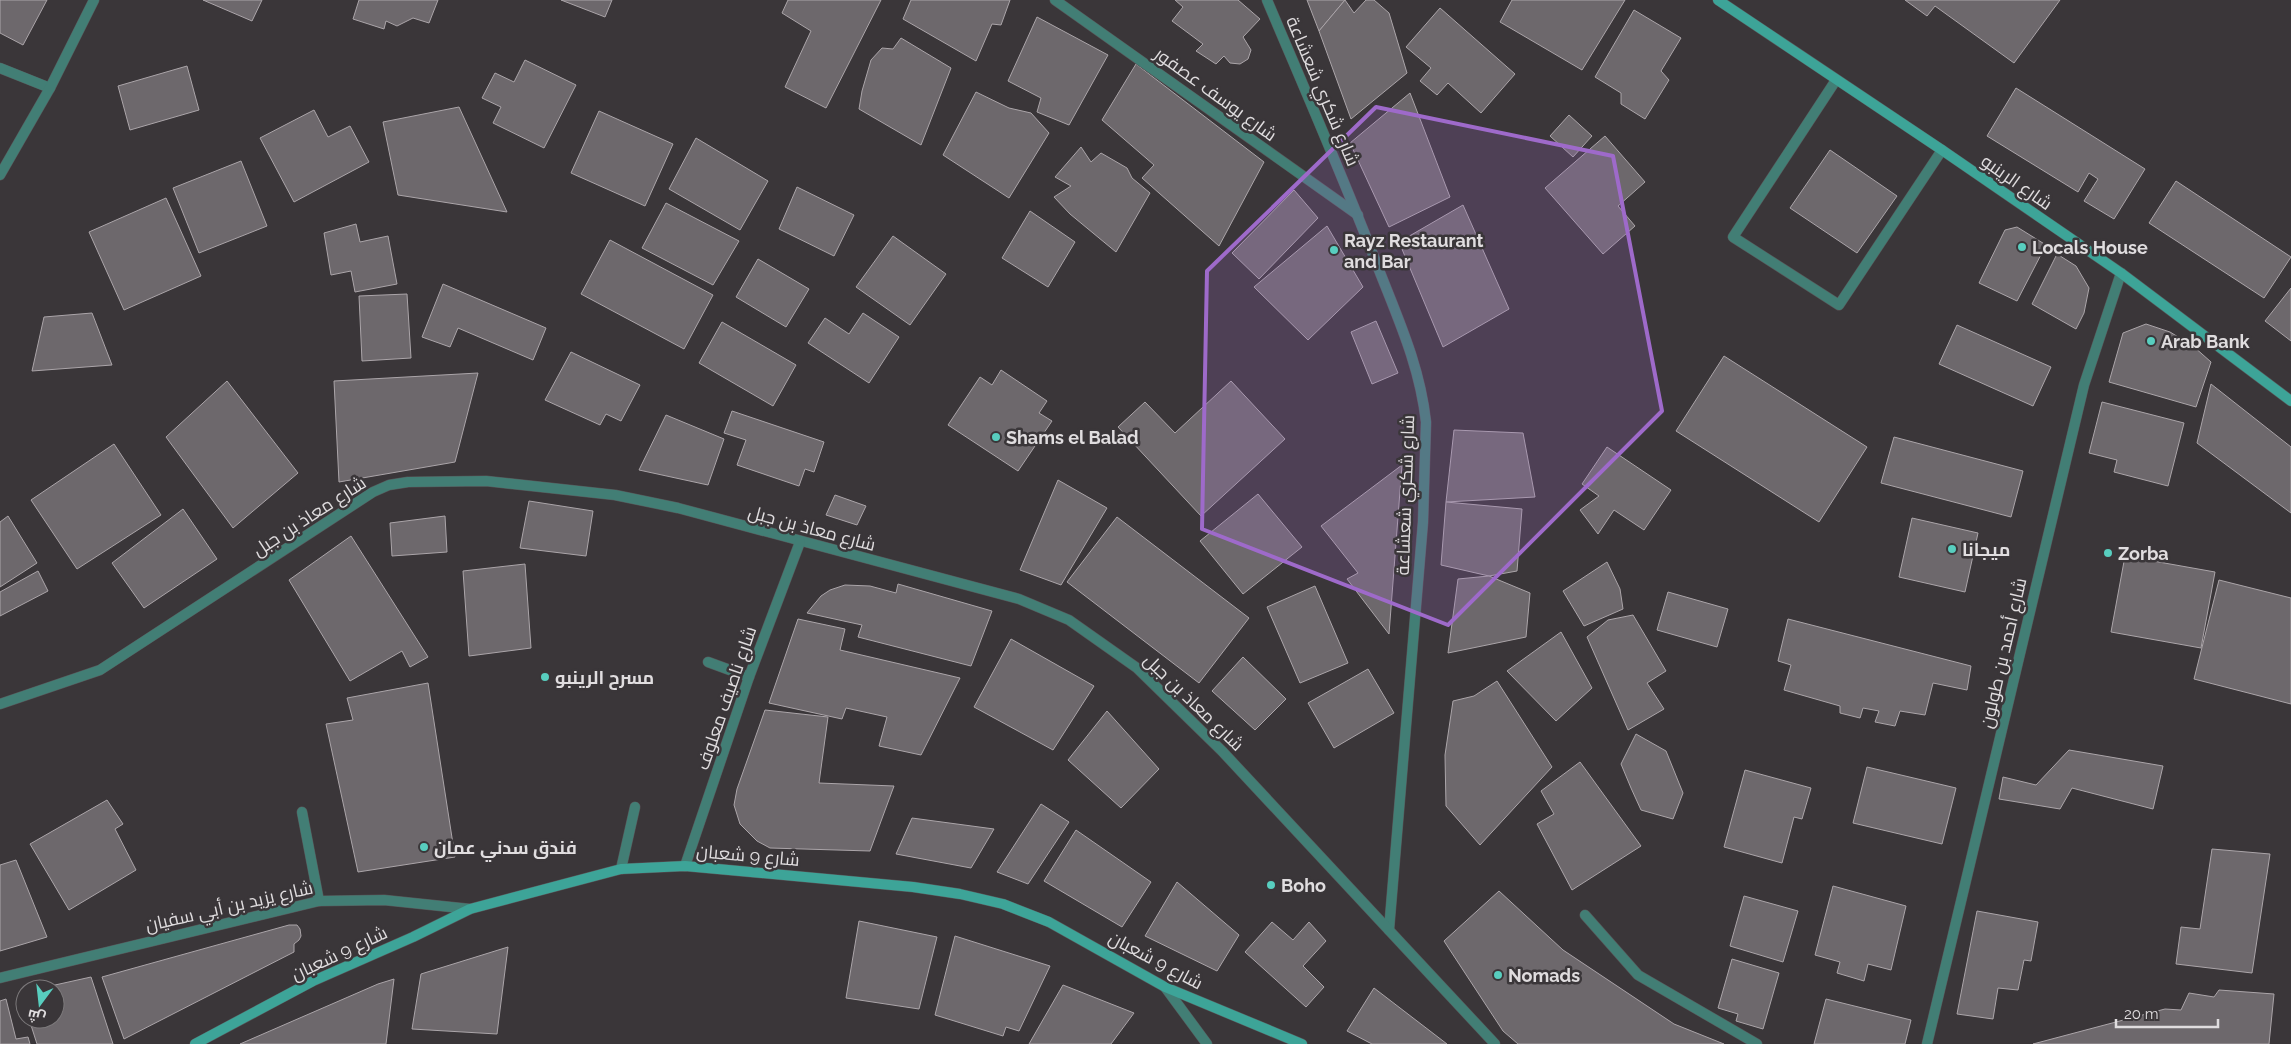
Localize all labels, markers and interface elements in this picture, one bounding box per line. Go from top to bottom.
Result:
street label: شارع شكري شعشاعة [1278,13,1364,171]
street label: شارع يوسف عصفور [1149,42,1281,147]
street label: شارع الرينبو [1976,150,2057,216]
place label: Rayz Restaurant and Bar [1344,230,1484,272]
place label: Locals House [2032,237,2148,258]
marker: Locals House [2016,241,2028,253]
marker: Rayz Restaurant and Bar [1328,244,1340,256]
place label: Arab Bank [2161,331,2251,352]
marker: Arab Bank [2145,335,2157,347]
street label: شارع شكري شعشاعة [1392,414,1422,576]
place label: Shams el Balad [1006,427,1139,448]
marker: Shams el Balad [990,431,1002,443]
street label: شارع معاذ بن جبل [248,472,371,562]
street label: شارع معاذ بن جبل [746,501,878,557]
place label: ميجانا [1962,539,2010,560]
marker: ميجانا [1946,543,1958,555]
place label: Zorba [2118,543,2169,564]
marker: Zorba [2102,547,2114,559]
street label: شارع أحمد بن طولون [1975,576,2032,731]
street label: شارع ناصيف معلوف [692,623,762,773]
street label: شارع معاذ بن جبل [1138,649,1248,756]
place label: مسرح الرينبو [555,667,654,690]
marker: مسرح الرينبو [539,671,551,683]
place label: فندق سدني عمان [434,837,577,863]
street label: شارع 9 شعبان [695,840,800,872]
marker: فندق سدني عمان [418,841,430,853]
place label: Boho [1281,875,1326,896]
street label: شارع يزيد بن أبي سفيان [143,877,316,939]
marker: Boho [1265,879,1277,891]
street label: شارع 9 شعبان [288,922,391,986]
street label: شارع 9 شعبان [1104,926,1207,995]
place label: Nomads [1508,965,1580,986]
marker: Nomads [1492,969,1504,981]
north arrow [15,979,65,1029]
scale bar [2116,996,2218,1028]
text: 20 m [2124,1005,2159,1023]
text: ش [26,1006,48,1027]

